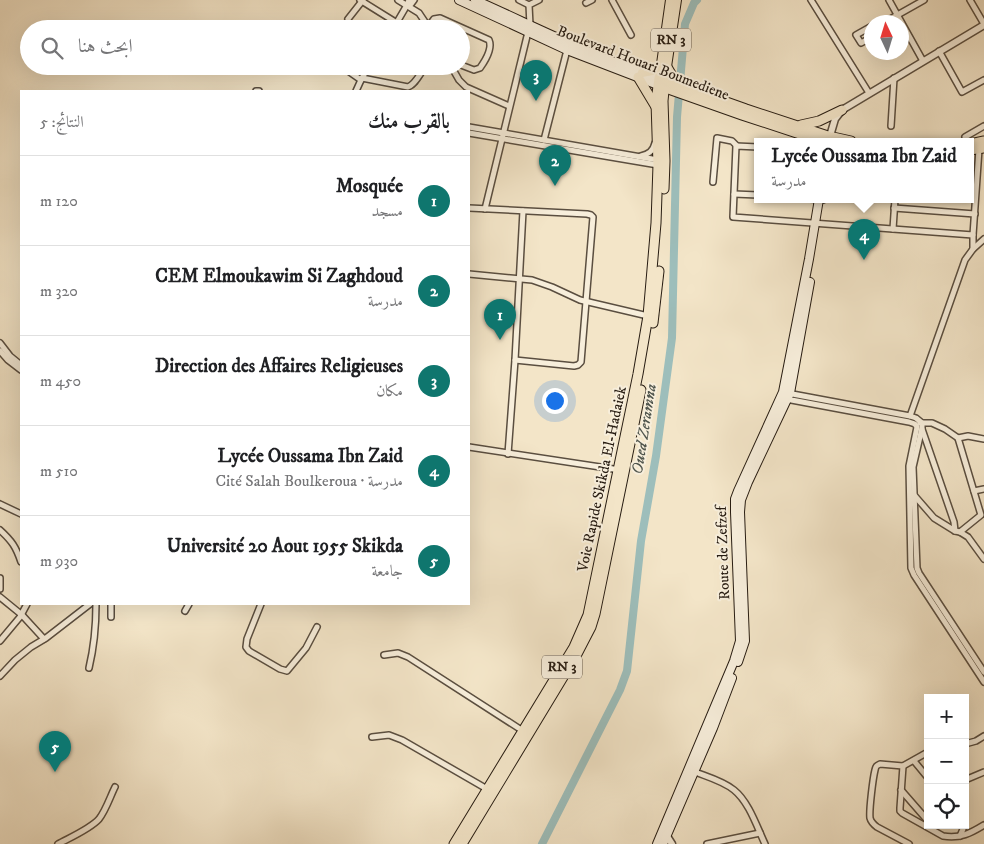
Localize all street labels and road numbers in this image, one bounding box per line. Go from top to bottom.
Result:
street label: Boulevard Houari Boumediene [554,21,732,105]
road number: RN 3 [651,28,691,52]
street label: Voie Rapide Skikda El-Hadaiek [573,384,631,574]
street label: Route de Zefzef [712,504,734,600]
road number: RN 3 [542,656,582,679]

